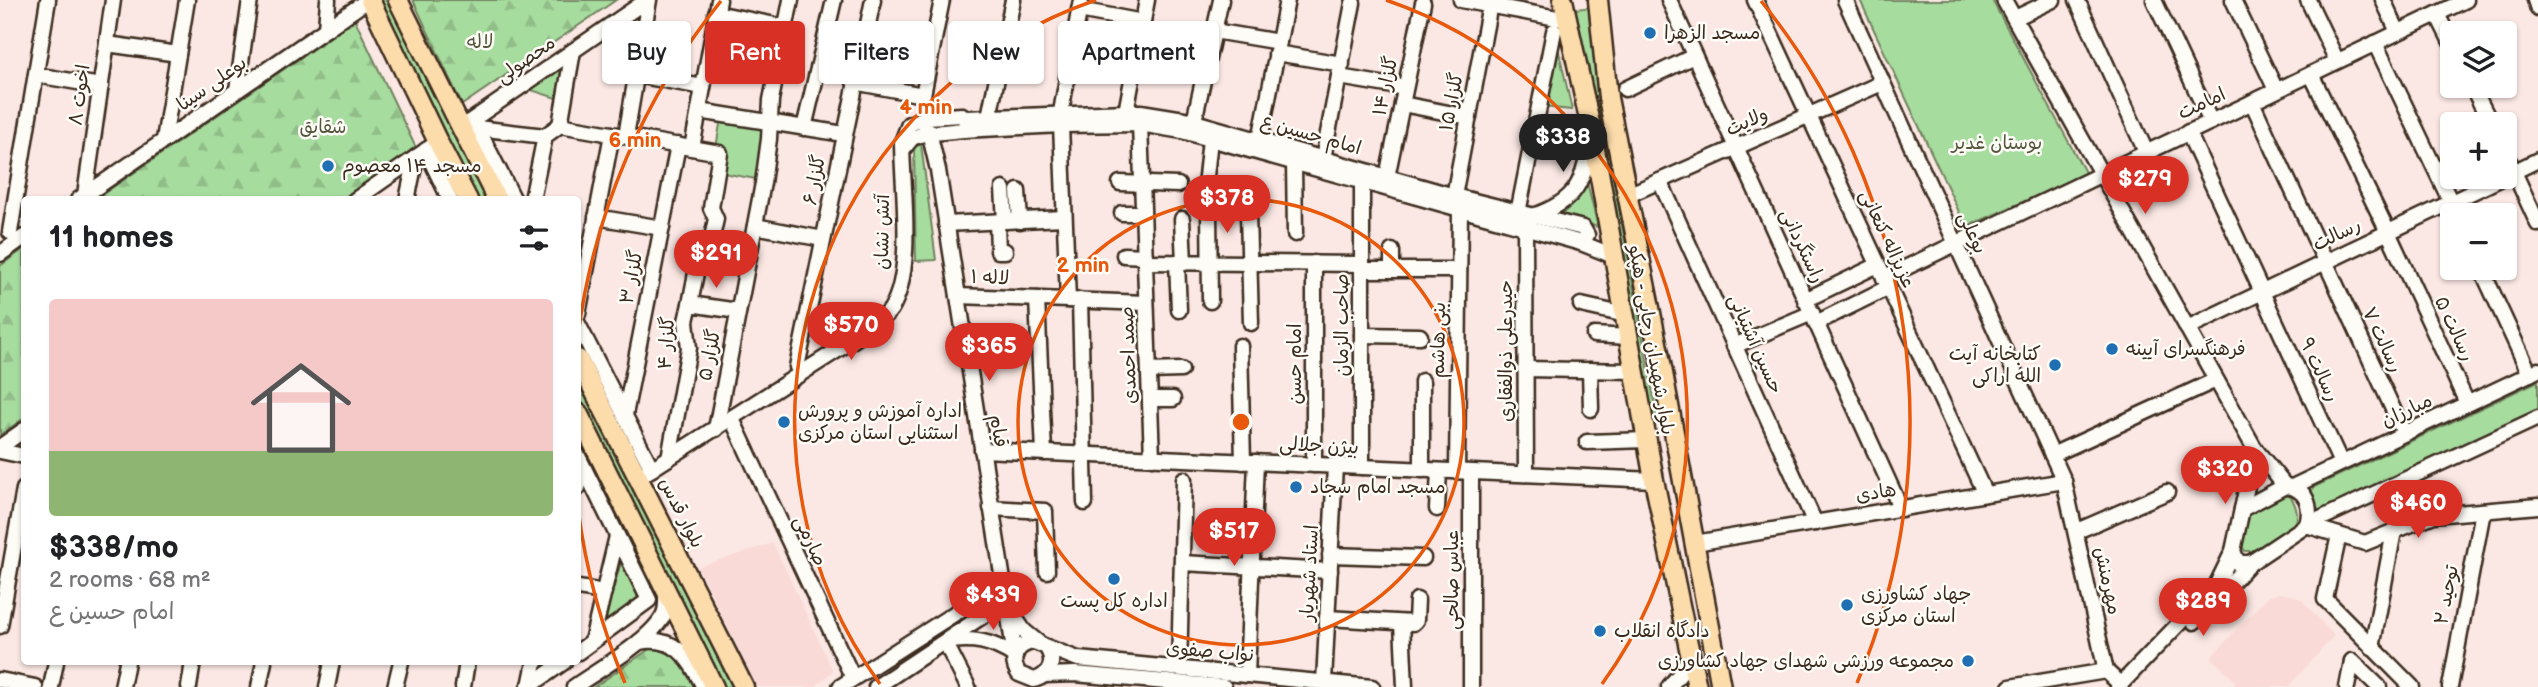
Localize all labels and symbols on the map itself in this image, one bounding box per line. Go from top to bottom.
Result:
place label: مسجد الزهرا [1664,22,1760,45]
marker: مسجد الزهرا [1642,25,1658,41]
park label: لاله [467,31,493,54]
street label: محصولی [492,31,560,89]
street label: بوعلی سینا [173,52,251,116]
street label: گلزار ۱۴ [1368,54,1404,118]
street label: اخوت ۸ [64,63,96,127]
street label: گلزار ۱۵ [1435,71,1469,133]
street label: امامت [2174,83,2230,125]
text: 4 min [900,95,952,120]
street label: ولایت [1722,103,1772,141]
street label: امام حسین ع [1258,110,1364,162]
pin: $338 [1522,114,1604,174]
park label: شقایق [300,116,346,139]
text: 6 min [608,128,662,153]
park label: بوستان غدیر [1950,132,2042,155]
street label: گلزار ۶ [799,153,831,207]
place label: مسجد ۱۴ معصوم [342,155,482,180]
pin: $279 [2104,156,2186,216]
marker: مسجد ۱۴ معصوم [320,158,336,174]
pin: $378 [1186,176,1268,235]
street label: عزیزاله کنعانی [1854,186,1920,292]
street label: آتش نشان [871,193,895,270]
street label: راستگردانی [1775,205,1829,287]
street label: بوعلی [1953,208,1991,258]
street label: رسالت [2309,213,2365,257]
pin: $291 [675,230,757,290]
street label: بلوار شهیدان رجایی - هپکو [1623,241,1679,437]
street label: گلزار ۳ [615,248,649,306]
text: 2 min [1056,253,1110,278]
street label: لاله ۱ [970,266,1010,290]
street label: صاحب الزمان [1331,273,1354,377]
street label: حیدرعلی ذوالفقاری [1495,280,1518,422]
street label: حسین آشتیانی [1723,291,1787,397]
street label: رسالت ۵ [2429,293,2479,365]
pin: $570 [810,302,892,362]
street label: بنی هاشم [1427,302,1453,378]
street label: رسالت ۷ [2357,304,2407,376]
street label: صمد احمدی [1116,306,1142,404]
street label: گلزار ۴ [654,316,680,370]
street label: امام حسن [1284,323,1309,405]
pin: $365 [948,324,1030,383]
street label: گلزار ۵ [694,327,726,383]
street label: رسالت ۹ [2294,334,2344,406]
place label: فرهنگسرای آیینه [2126,338,2246,361]
marker: فرهنگسرای آیینه [2104,341,2120,357]
place label: کتابخانه آیت الله اراکی [1949,343,2041,388]
marker: کتابخانه آیت الله اراکی [2047,357,2063,373]
street label: مبارزان [2378,389,2436,433]
place label: اداره آموزش و پرورش استثنایی استان مرکزی [798,400,962,445]
centre of rings [1229,410,1253,434]
street label: قیام [982,413,1012,449]
marker: اداره آموزش و پرورش استثنایی استان مرکزی [776,414,792,430]
street label: بیژن جلالی [1279,432,1359,460]
pin: $320 [2184,447,2266,506]
street label: بلوار قدس [653,474,709,552]
place label: مسجد امام سجاد [1310,476,1445,501]
street label: هادی [1854,478,1898,508]
marker: مسجد امام سجاد [1288,479,1304,495]
pin: $460 [2377,480,2459,540]
pin: $517 [1193,508,1275,568]
street label: صارمی [788,512,832,570]
street label: استاد شهریار [1296,524,1324,624]
street label: عباس صالحی [1441,530,1464,630]
street label: مهرمنش [2089,545,2125,617]
street label: توحید ۲ [2430,563,2464,627]
marker: اداره کل پست [1106,571,1122,587]
pin: $439 [952,572,1034,632]
pin: $289 [2162,578,2244,638]
place label: جهاد کشاورزی استان مرکزی [1861,583,1972,628]
place label: اداره کل پست [1060,590,1168,613]
marker: جهاد کشاورزی استان مرکزی [1839,597,1855,613]
place label: دادگاه انقلاب [1614,620,1710,643]
marker: دادگاه انقلاب [1592,623,1608,639]
street label: نواب صفوی [1165,637,1255,667]
place label: مجموعه ورزشی شهدای جهاد کشاورزی [1658,650,1954,673]
marker: مجموعه ورزشی شهدای جهاد کشاورزی [1960,653,1976,669]

